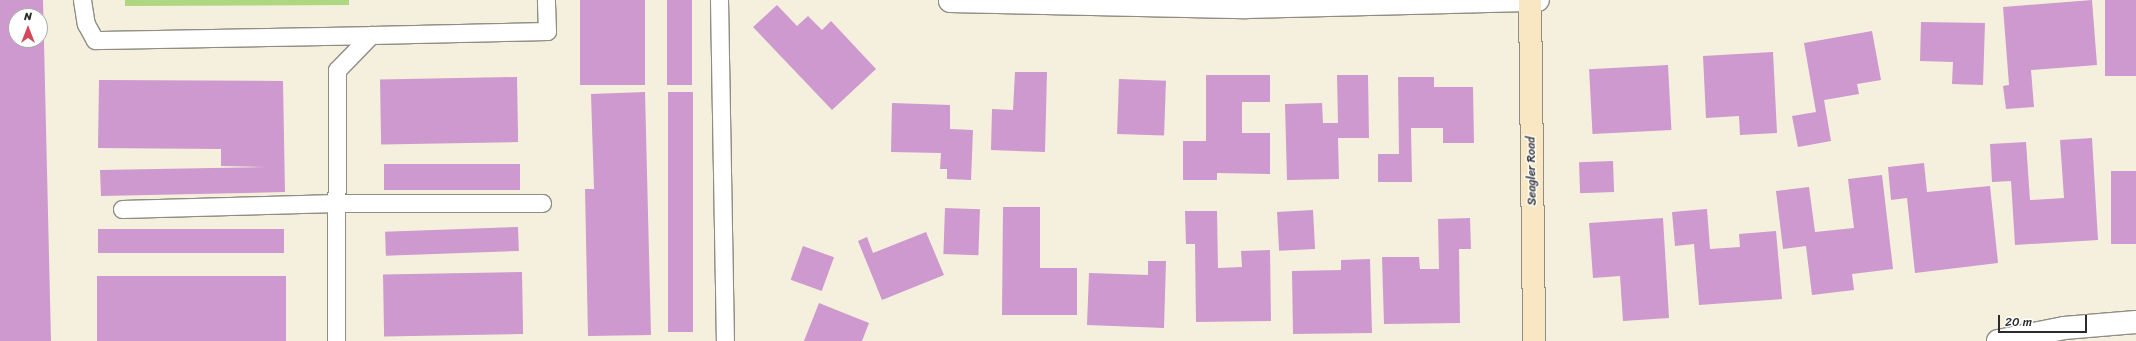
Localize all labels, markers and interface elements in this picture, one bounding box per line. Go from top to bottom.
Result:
text: N [24,7,32,26]
north arrow [8,8,48,48]
street label: Seagler Road [1524,136,1540,206]
scale bar [2000,307,2089,333]
text: 20 m [2005,311,2032,333]

